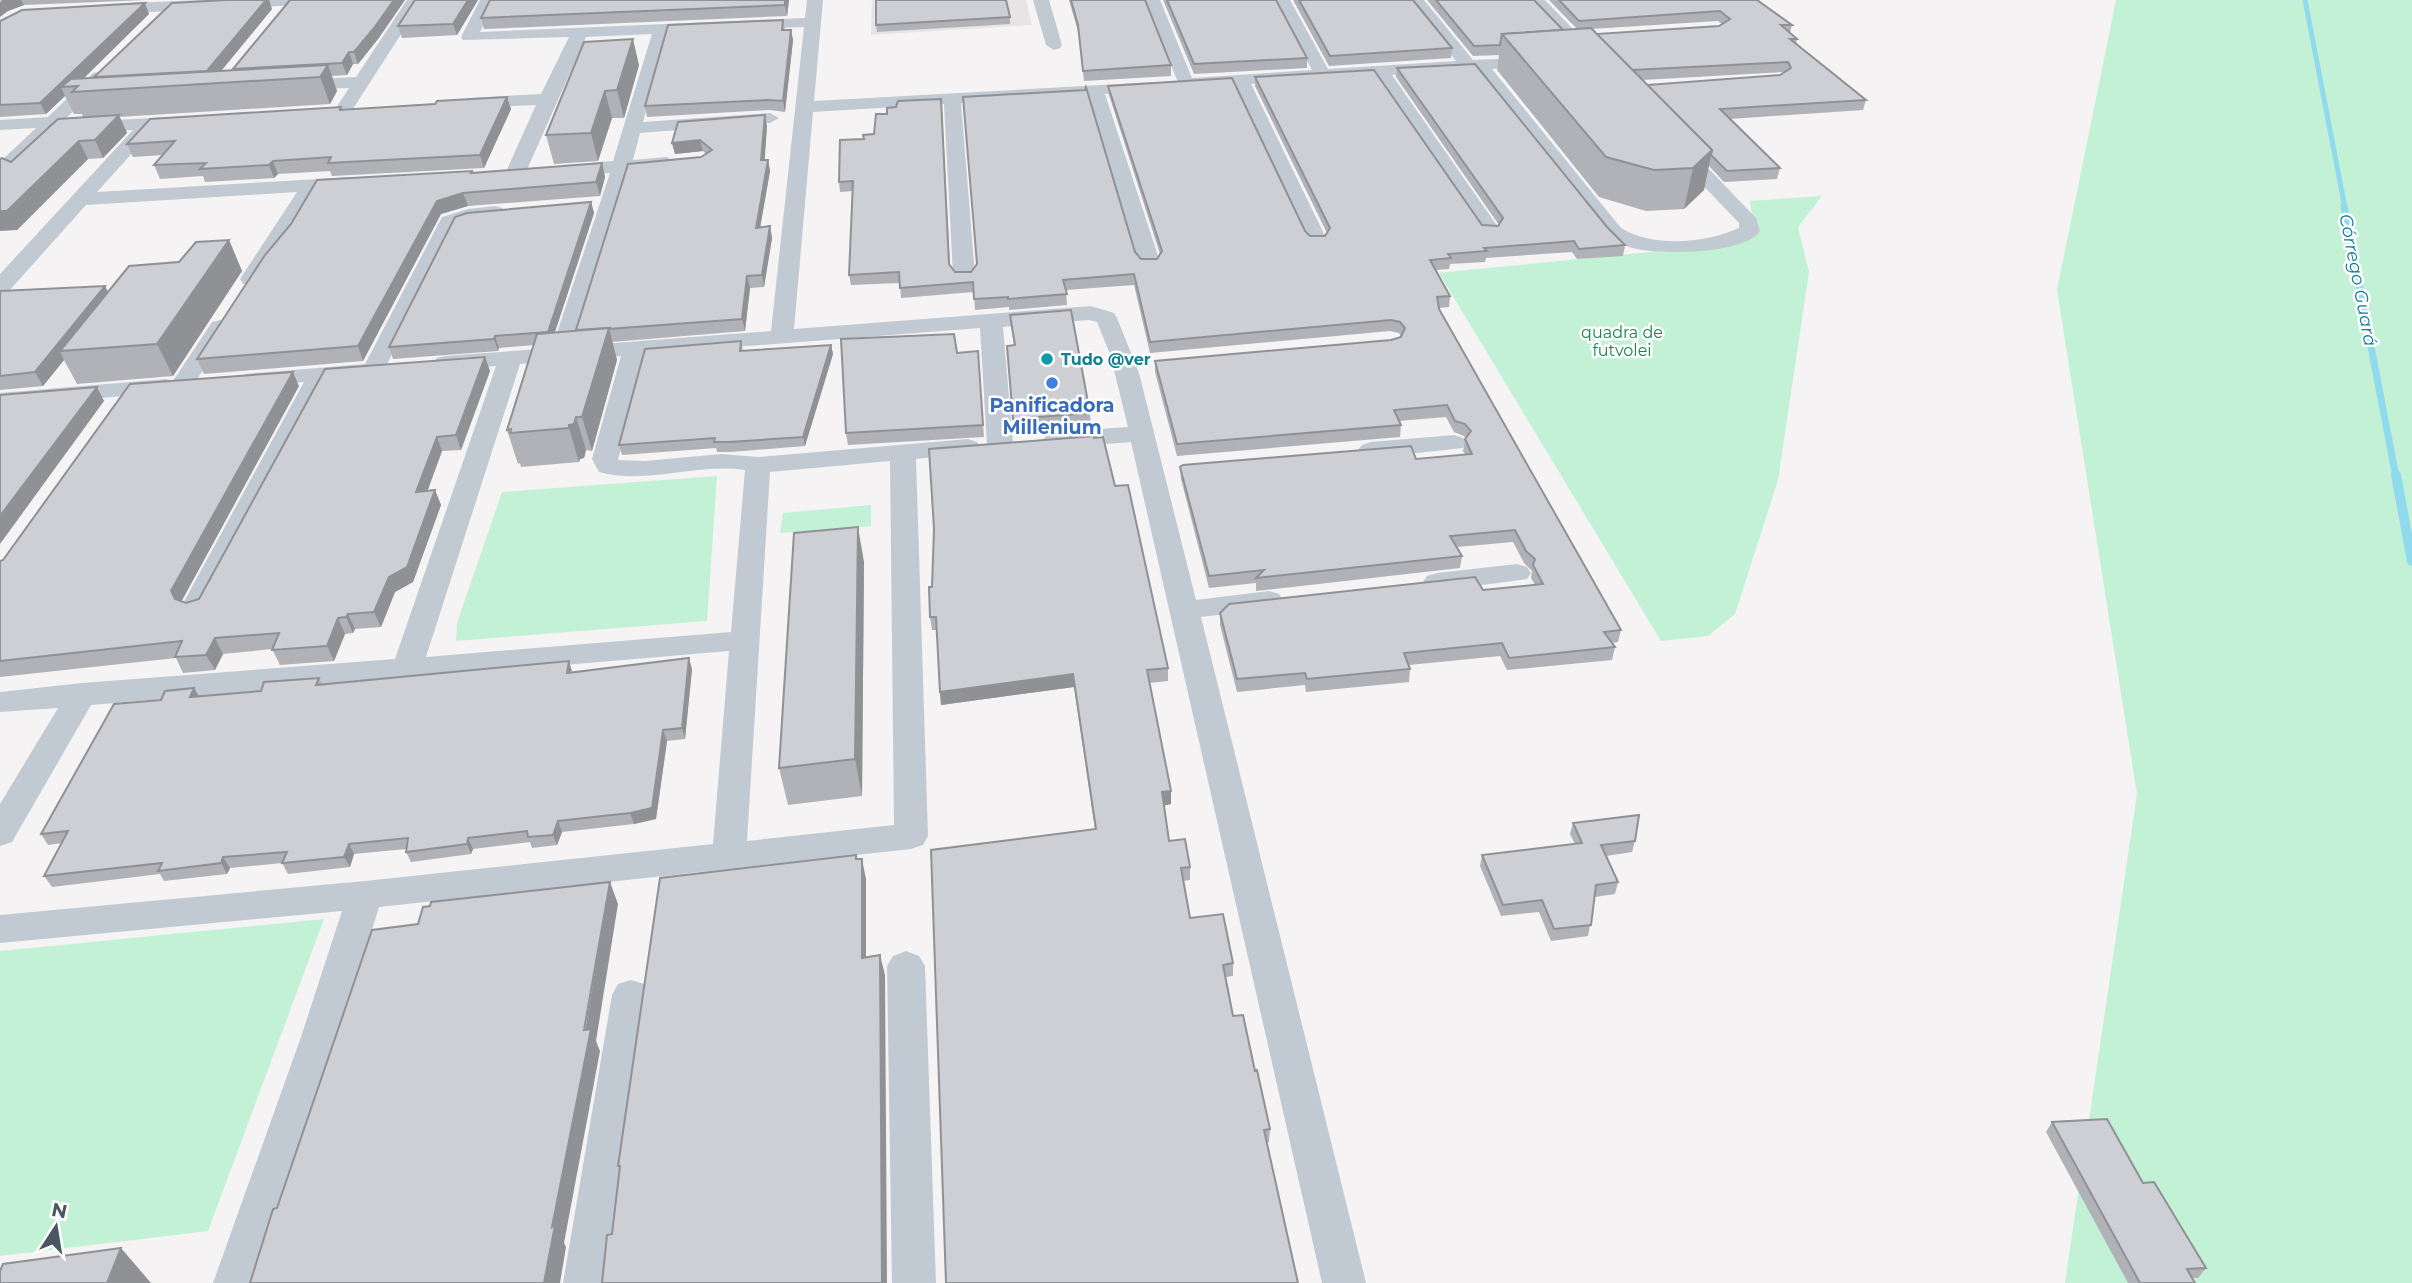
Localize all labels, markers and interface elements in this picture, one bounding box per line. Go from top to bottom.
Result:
water label: Córrego Guará [2334,212,2382,348]
park label: quadra de futvolei [1581,323,1663,360]
place label: Tudo @ver [1061,350,1151,369]
marker: Tudo @ver [1039,351,1055,367]
marker: Panificadora Millenium [1044,375,1060,391]
place label: Panificadora Millenium [989,394,1115,439]
north arrow [21,1192,91,1262]
text: N [50,1198,69,1224]

